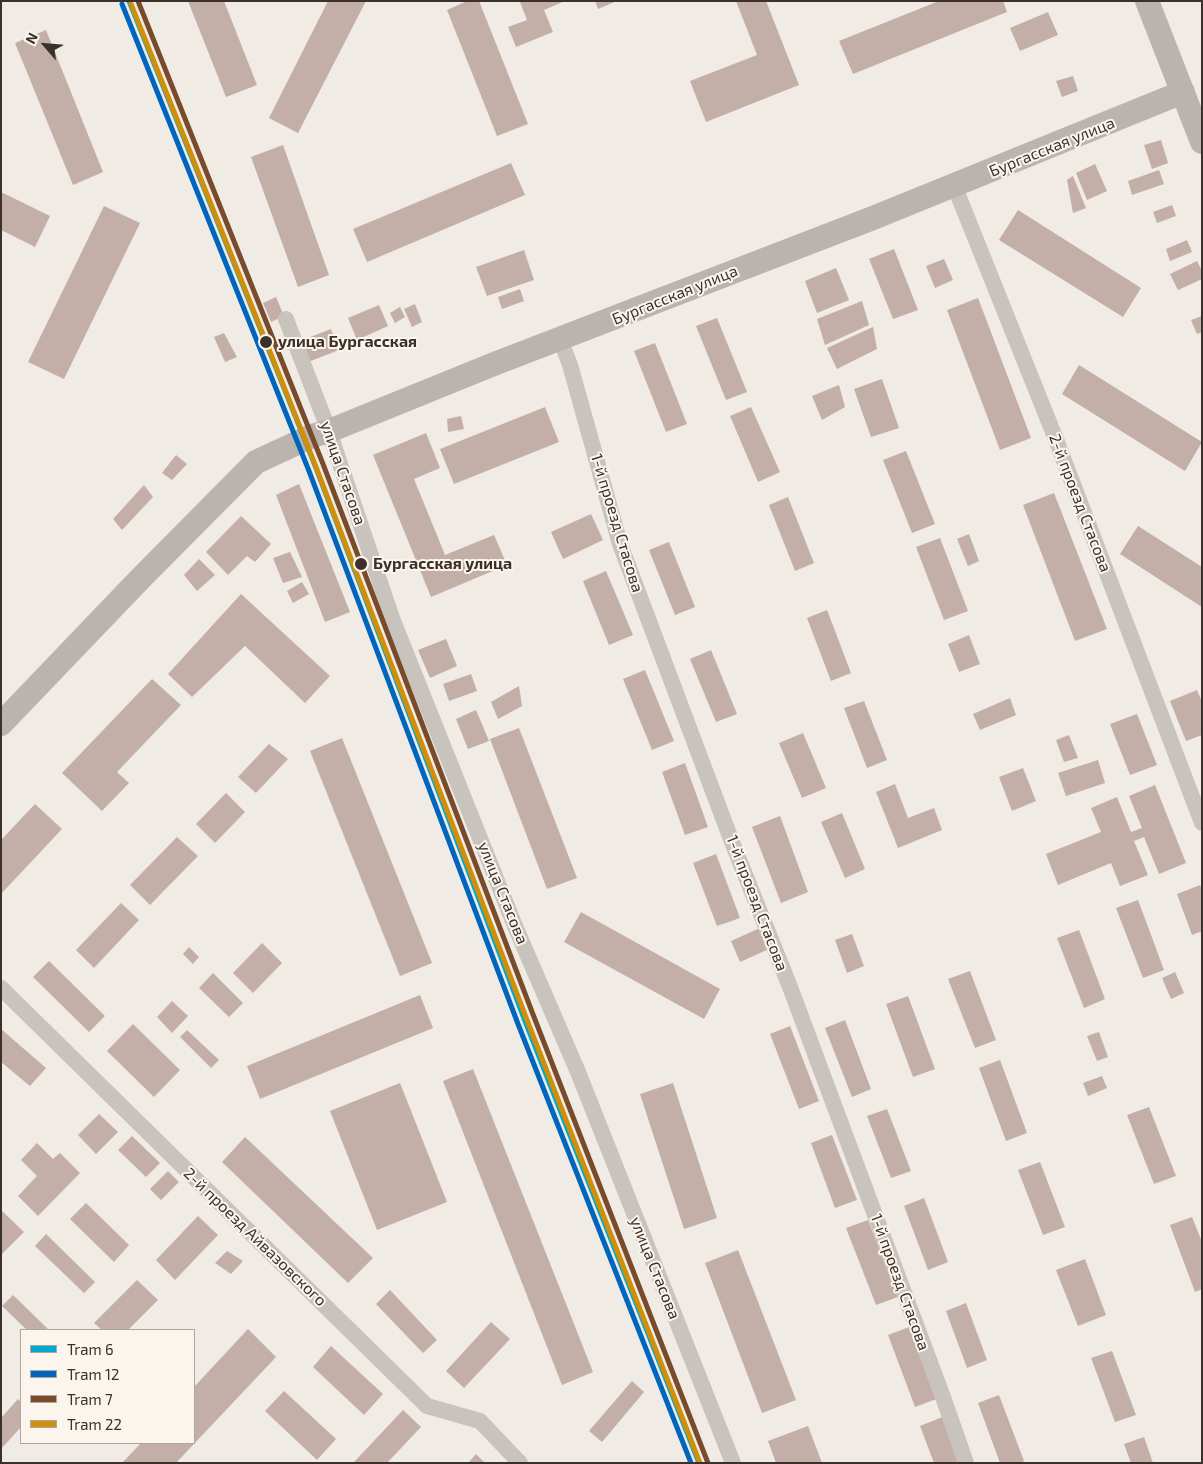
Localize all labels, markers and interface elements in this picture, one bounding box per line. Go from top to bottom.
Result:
north arrow [20,20,70,70]
text: N [21,30,41,46]
street label: Бургасская улица [987,113,1117,181]
street label: Бургасская улица [610,261,740,329]
place label: улица Бургасская [278,332,417,352]
marker: улица Бургасская [258,334,274,350]
street label: улица Стасова [316,419,370,527]
street label: 2-й проезд Стасова [1045,431,1115,575]
street label: 1-й проезд Стасова [587,451,647,595]
place label: Бургасская улица [373,554,512,574]
marker: Бургасская улица [353,556,369,572]
street label: 1-й проезд Стасова [722,832,792,974]
street label: улица Стасова [474,839,532,947]
street label: 2-й проезд Айвазовского [180,1164,330,1310]
street label: 1-й проезд Стасова [866,1211,934,1353]
street label: улица Стасова [626,1214,684,1322]
legend [20,1329,195,1444]
text: Tram 6 [67,1340,114,1358]
text: Tram 12 [67,1365,119,1383]
text: Tram 7 [67,1390,113,1408]
text: Tram 22 [67,1415,122,1433]

